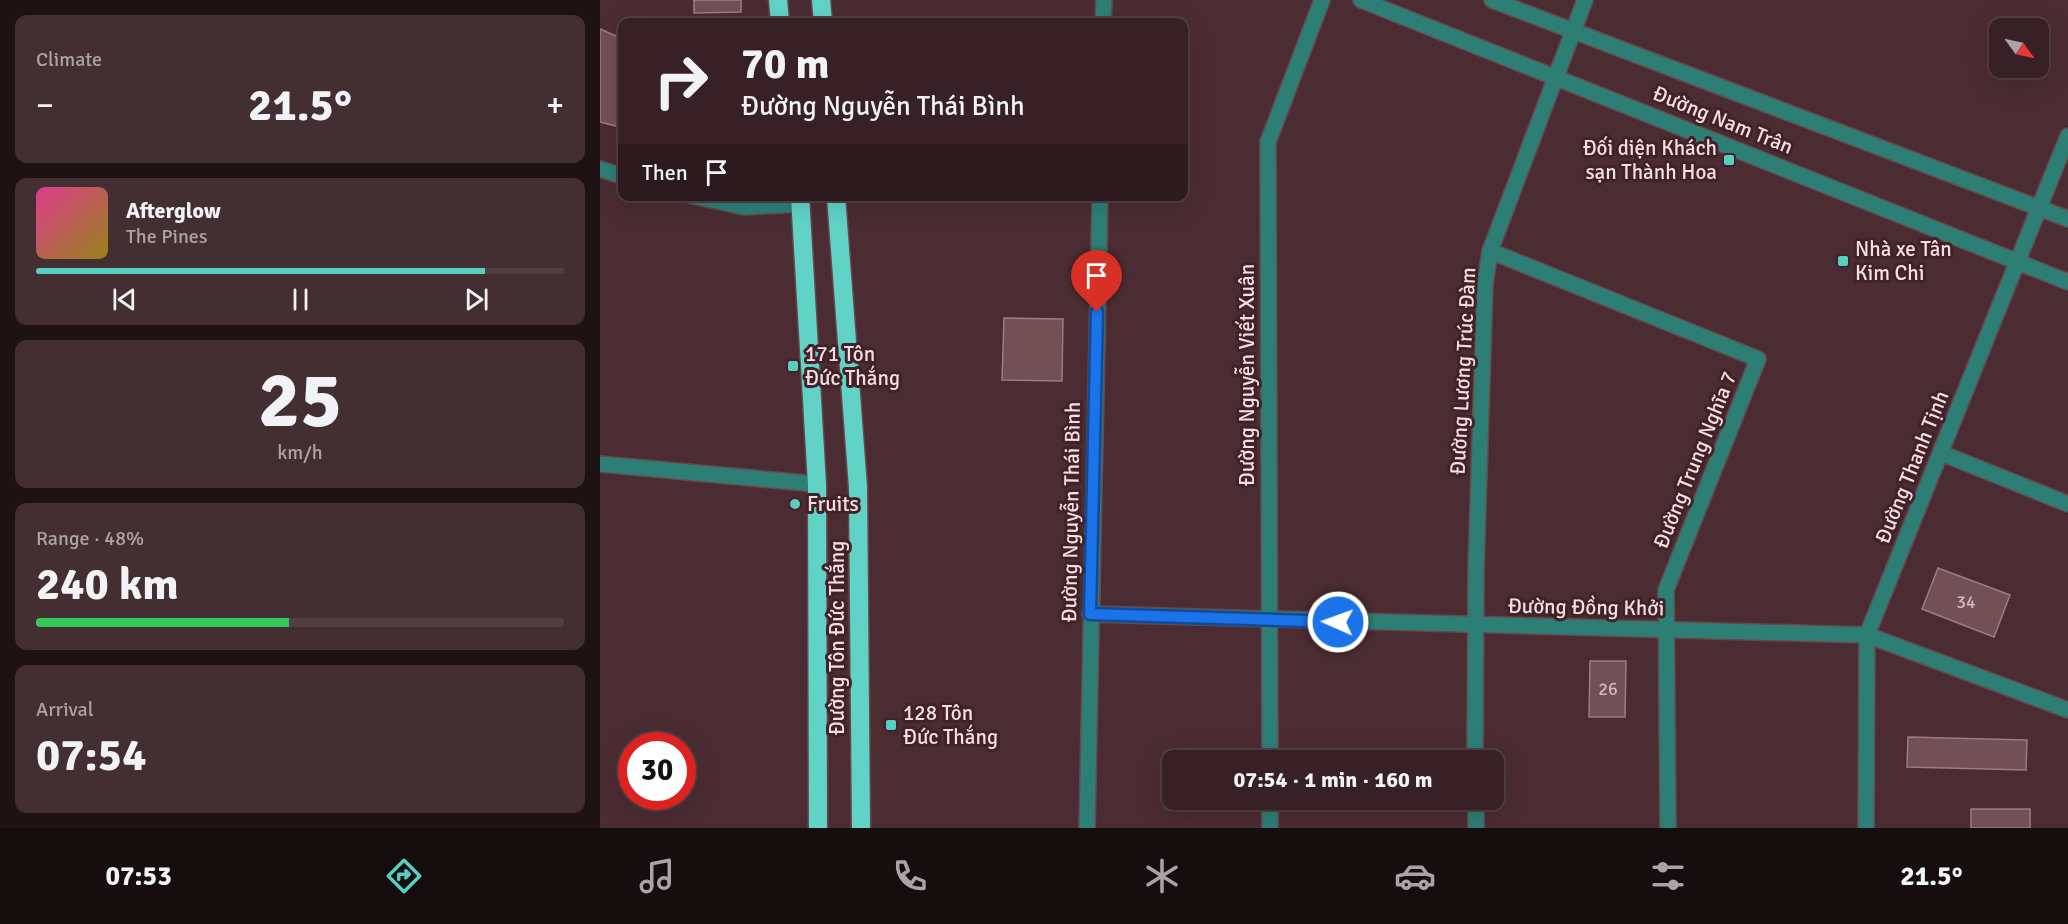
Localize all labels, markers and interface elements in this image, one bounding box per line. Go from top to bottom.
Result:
north arrow [1989,18,2049,78]
map controls [1989,18,2049,78]
text: 70 m [741,39,830,90]
icon: right [642,42,720,120]
text: Climate [36,47,102,72]
text: 21.5° [248,78,352,133]
street label: Đường Nam Trân [1649,80,1797,160]
text: − [36,85,54,126]
text: + [546,85,564,126]
text: Đường Nguyễn Thái Bình [741,90,1025,123]
place label: Đối diện Khách sạn Thành Hoa [1583,135,1717,185]
marker: Đối diện Khách sạn Thành Hoa [1722,153,1736,167]
icon: arrive [700,156,733,189]
text: Then [642,159,688,186]
text: Afterglow [126,197,221,224]
text: The Pines [126,224,208,249]
place label: Nhà xe Tân Kim Chi [1855,236,1952,286]
pin [1071,250,1122,312]
marker: Nhà xe Tân Kim Chi [1836,254,1850,268]
icon: arrive [1080,259,1113,292]
street label: Đường Nguyễn Viết Xuân [1234,264,1260,486]
street label: Đường Lương Trúc Đàm [1445,267,1481,475]
icon: previous [108,283,141,316]
icon: pause [284,283,317,316]
icon: next [460,283,493,316]
place label: 171 Tôn Đức Thắng [805,341,900,391]
text: 25 [258,353,342,449]
marker: 171 Tôn Đức Thắng [786,359,800,373]
street label: Đường Trung Nghĩa 7 [1648,368,1742,552]
street label: Đường Thanh Tịnh [1870,387,1954,547]
street label: Đường Nguyễn Thái Bình [1056,401,1086,623]
text: km/h [277,440,323,465]
place label: Fruits [807,491,859,517]
marker: Fruits [788,497,802,511]
text: Range · 48% [36,526,144,551]
street label: Đường Tôn Đức Thắng [824,541,850,735]
text: 240 km [36,557,179,612]
position arrow [1306,590,1370,654]
house number: 34 [1956,591,1976,613]
street label: Đường Đồng Khởi [1508,593,1664,621]
house number: 26 [1598,678,1618,700]
text: Arrival [36,697,94,722]
place label: 128 Tôn Đức Thắng [903,700,998,750]
marker: 128 Tôn Đức Thắng [884,718,898,732]
text: 07:54 [36,728,146,783]
speed limit sign: 30 [618,732,696,810]
text: 07:54 · 1 min · 160 m [1233,766,1433,793]
icon: directions [383,855,425,897]
icon: music [636,855,678,897]
icon: phone [889,855,931,897]
icon: climate [1141,855,1183,897]
icon: car [1394,855,1436,897]
icon: filters [1647,855,1689,897]
text: 07:53 [105,860,172,893]
text: 21.5° [1900,860,1962,893]

